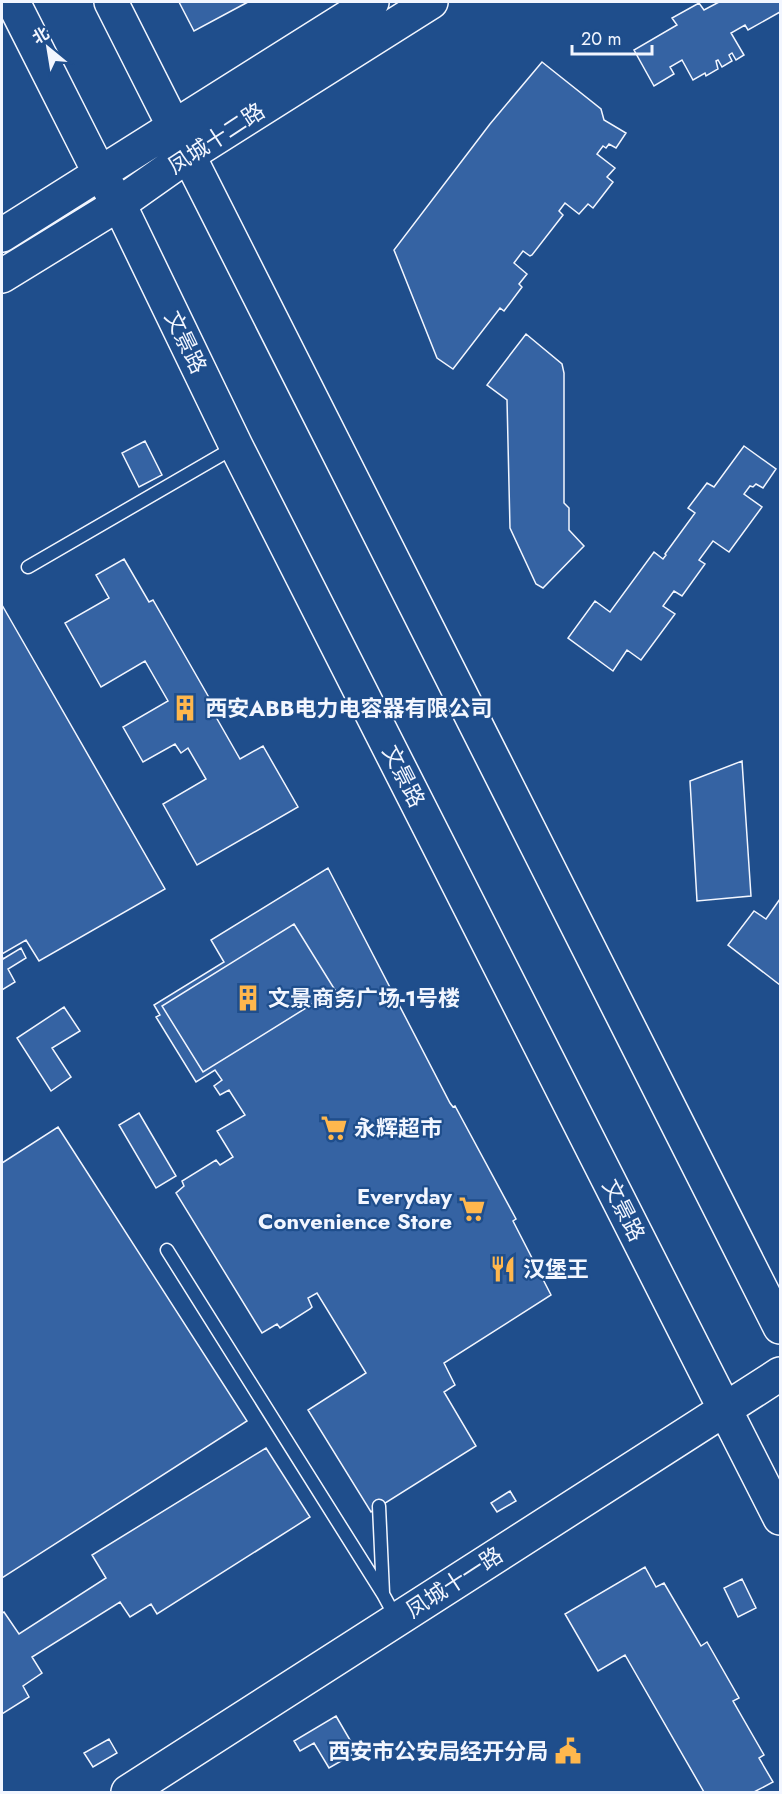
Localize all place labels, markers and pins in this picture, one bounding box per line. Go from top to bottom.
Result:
place label: 西安ABB电力电容器有限公司 [205,692,492,724]
building icon: 西安ABB电力电容器有限公司 [170,693,200,723]
place label: 文景商务广场-1号楼 [268,982,460,1014]
building icon: 文景商务广场-1号楼 [233,983,263,1013]
place label: 永辉超市 [354,1112,442,1144]
supermarket icon: 永辉超市 [319,1113,349,1143]
place label: Everyday Convenience Store [258,1180,453,1237]
supermarket icon: Everyday Convenience Store [457,1194,487,1224]
place label: 汉堡王 [523,1253,589,1285]
restaurant icon: 汉堡王 [488,1254,518,1284]
place label: 西安市公安局经开分局 [328,1735,548,1767]
public building icon: 西安市公安局经开分局 [553,1736,583,1766]

